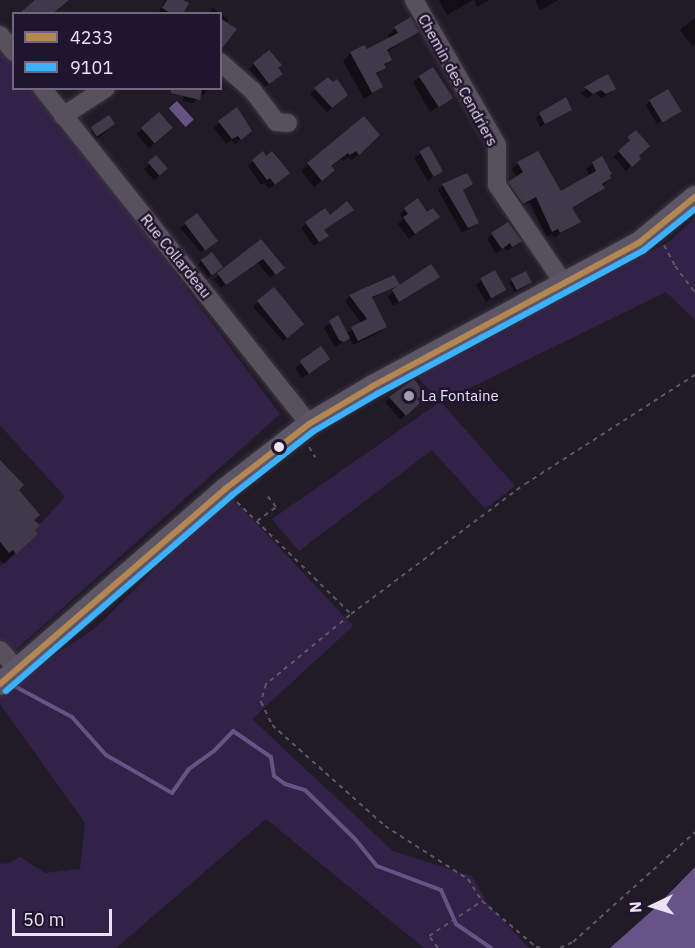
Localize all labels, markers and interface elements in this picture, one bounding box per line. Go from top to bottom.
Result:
street label: Chemin des Cendriers [414,11,502,149]
legend [12,12,222,90]
text: 4233 [70,26,113,49]
text: 9101 [70,56,113,79]
street label: Rue Collardeau [137,210,215,302]
place label: La Fontaine [421,387,499,405]
marker: La Fontaine [402,389,416,403]
unlabelled marker [273,441,285,453]
north arrow [623,876,683,936]
scale bar [15,897,116,935]
text: N [625,901,645,914]
text: 50 m [23,908,65,931]

